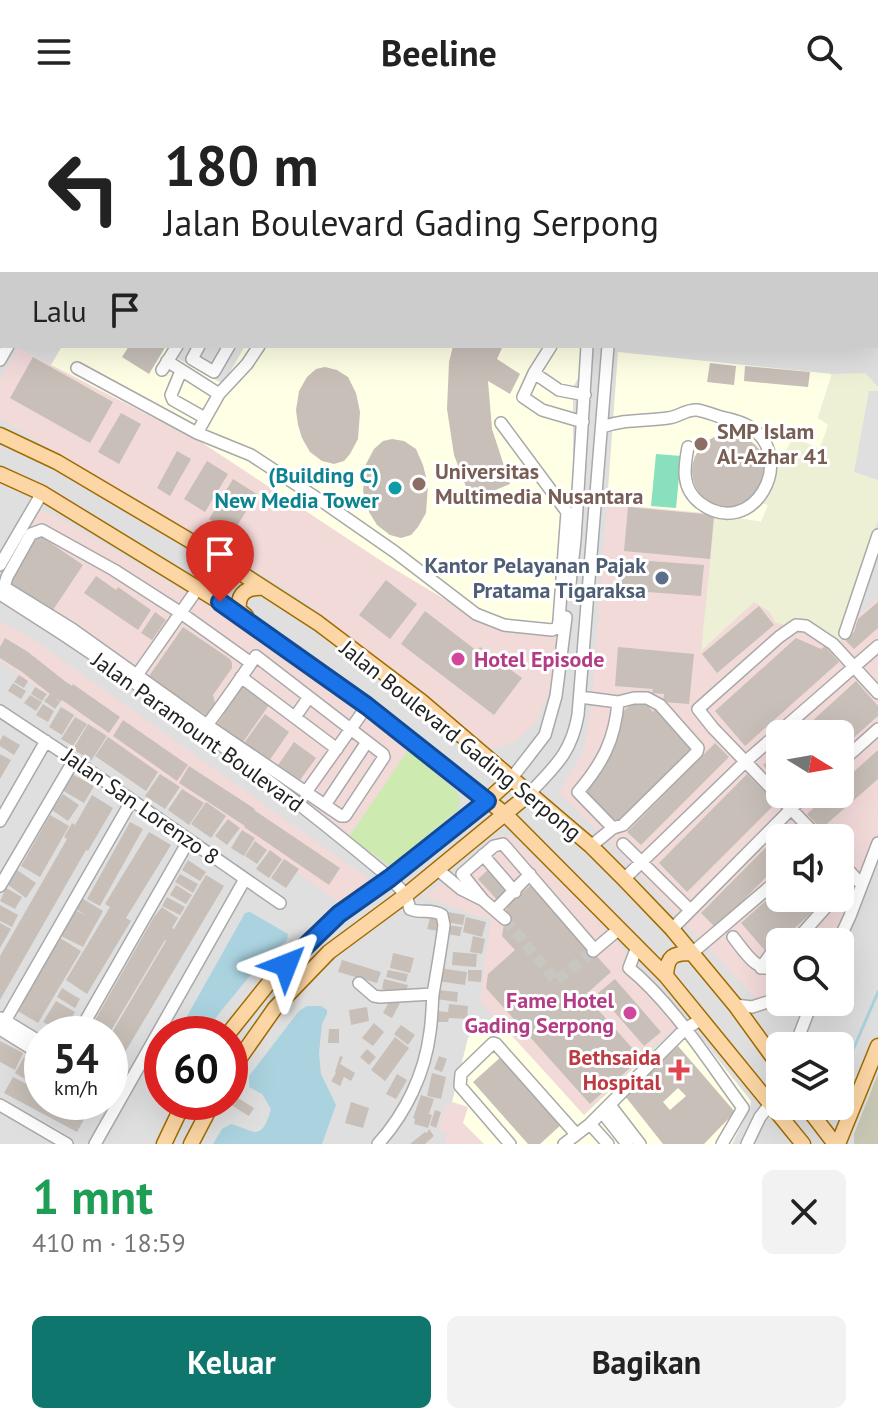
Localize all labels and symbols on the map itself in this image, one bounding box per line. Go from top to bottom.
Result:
place label: SMP Islam Al-Azhar 41 [717,417,829,470]
marker: SMP Islam Al-Azhar 41 [692,435,710,453]
place label: Universitas Multimedia Nusantara [435,457,643,510]
place label: (Building C) New Media Tower [214,461,379,514]
marker: Universitas Multimedia Nusantara [410,475,428,493]
marker: (Building C) New Media Tower [386,479,404,497]
pin [186,520,254,602]
place label: Kantor Pelayanan Pajak Pratama Tigaraksa [425,551,646,604]
marker: Kantor Pelayanan Pajak Pratama Tigaraksa [653,569,671,587]
street label: Jalan Boulevard Gading Serpong [334,633,587,846]
street label: Jalan Paramount Boulevard [86,645,309,818]
place label: Hotel Episode [474,645,604,673]
marker: Hotel Episode [449,650,467,668]
north arrow [766,720,854,808]
street label: Jalan San Lorenzo 8 [56,741,225,870]
position arrow [244,923,328,1007]
place label: Fame Hotel Gading Serpong [465,986,615,1039]
marker: Fame Hotel Gading Serpong [621,1004,639,1022]
speed limit sign: 60 [144,1016,248,1120]
place label: Bethsaida Hospital [568,1043,662,1096]
marker: Bethsaida Hospital [668,1059,690,1081]

